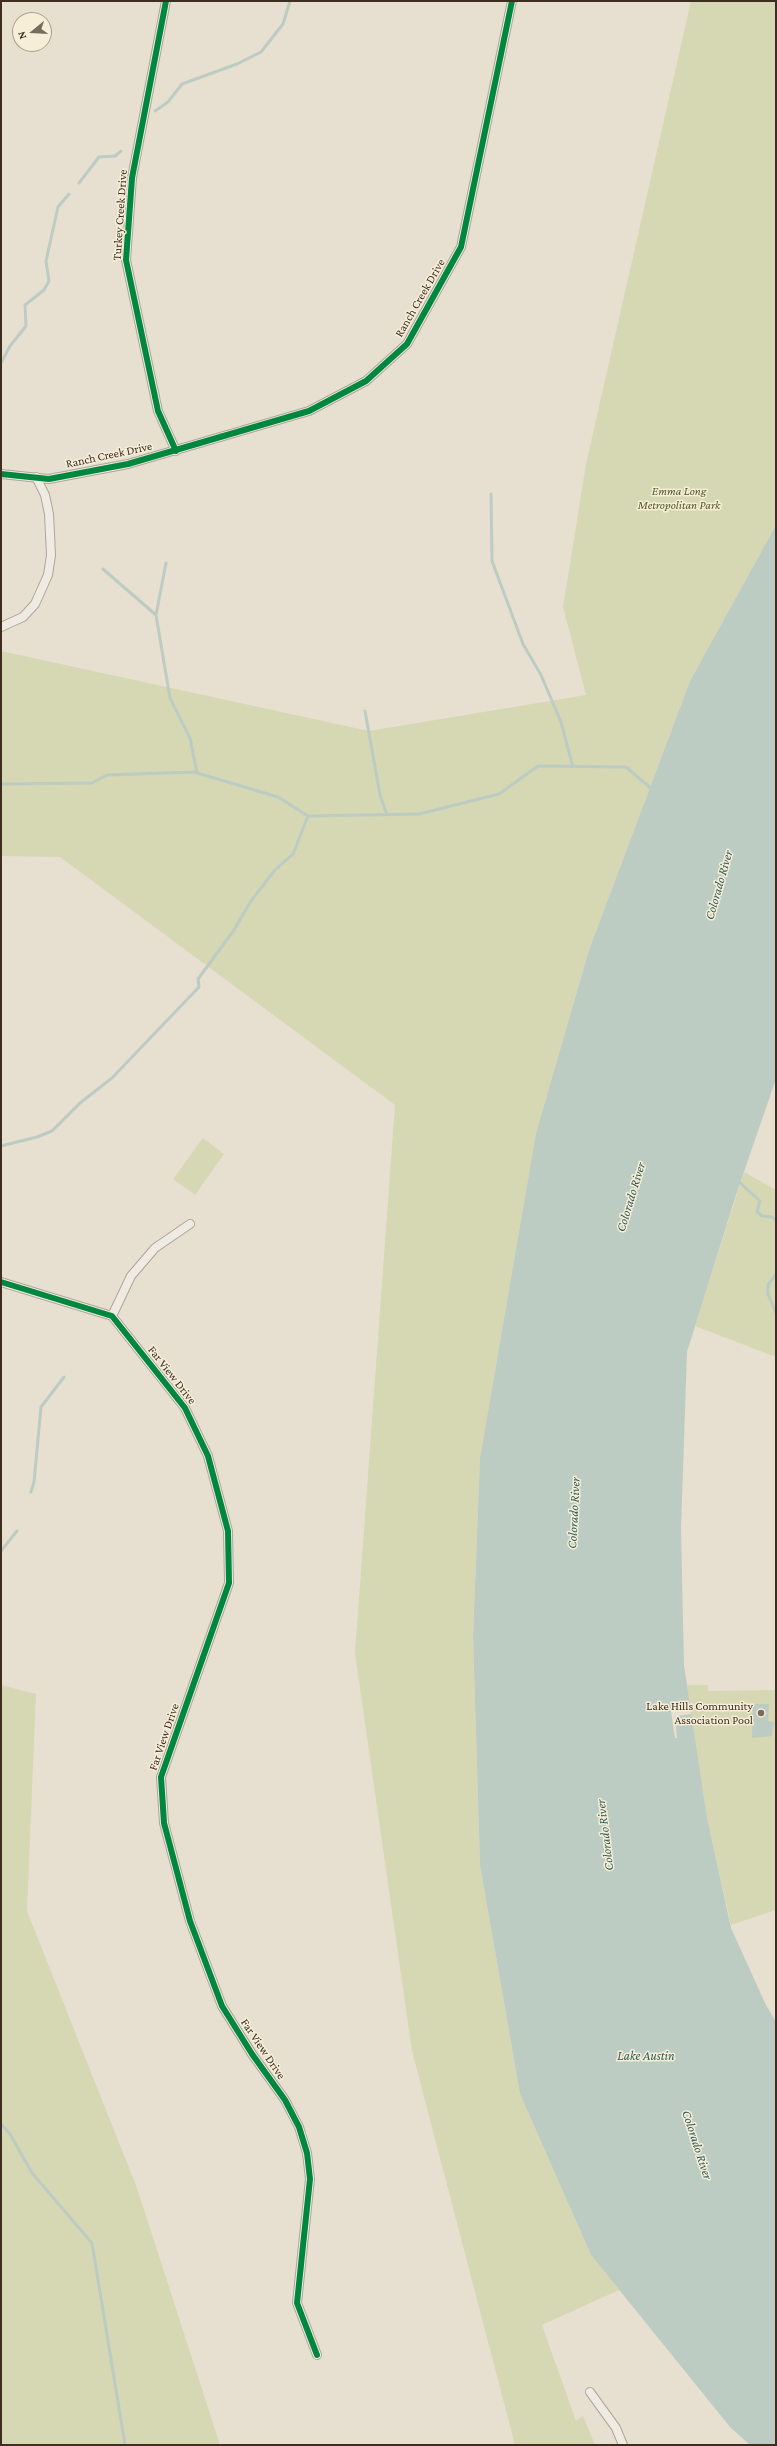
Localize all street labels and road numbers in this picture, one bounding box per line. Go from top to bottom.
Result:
street label: Turkey Creek Drive [110,169,130,261]
street label: Ranch Creek Drive [392,256,448,340]
street label: Ranch Creek Drive [65,439,153,471]
street label: Far View Drive [145,1343,199,1407]
street label: Far View Drive [146,1702,182,1772]
street label: Far View Drive [237,2016,289,2082]

